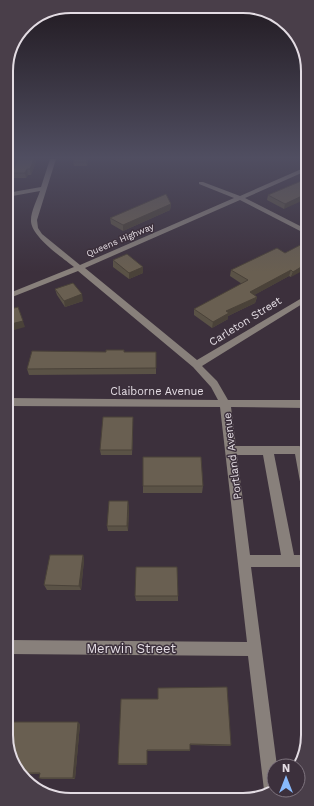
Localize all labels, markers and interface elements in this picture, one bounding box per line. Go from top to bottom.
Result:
street label: Queens Highway [85,221,156,259]
street label: Carleton Street [207,294,284,349]
street label: Claiborne Avenue [110,385,204,398]
street label: Portland Avenue [221,412,244,500]
street label: Merwin Street [86,641,176,656]
north arrow [266,758,306,798]
text: N [282,762,290,775]

